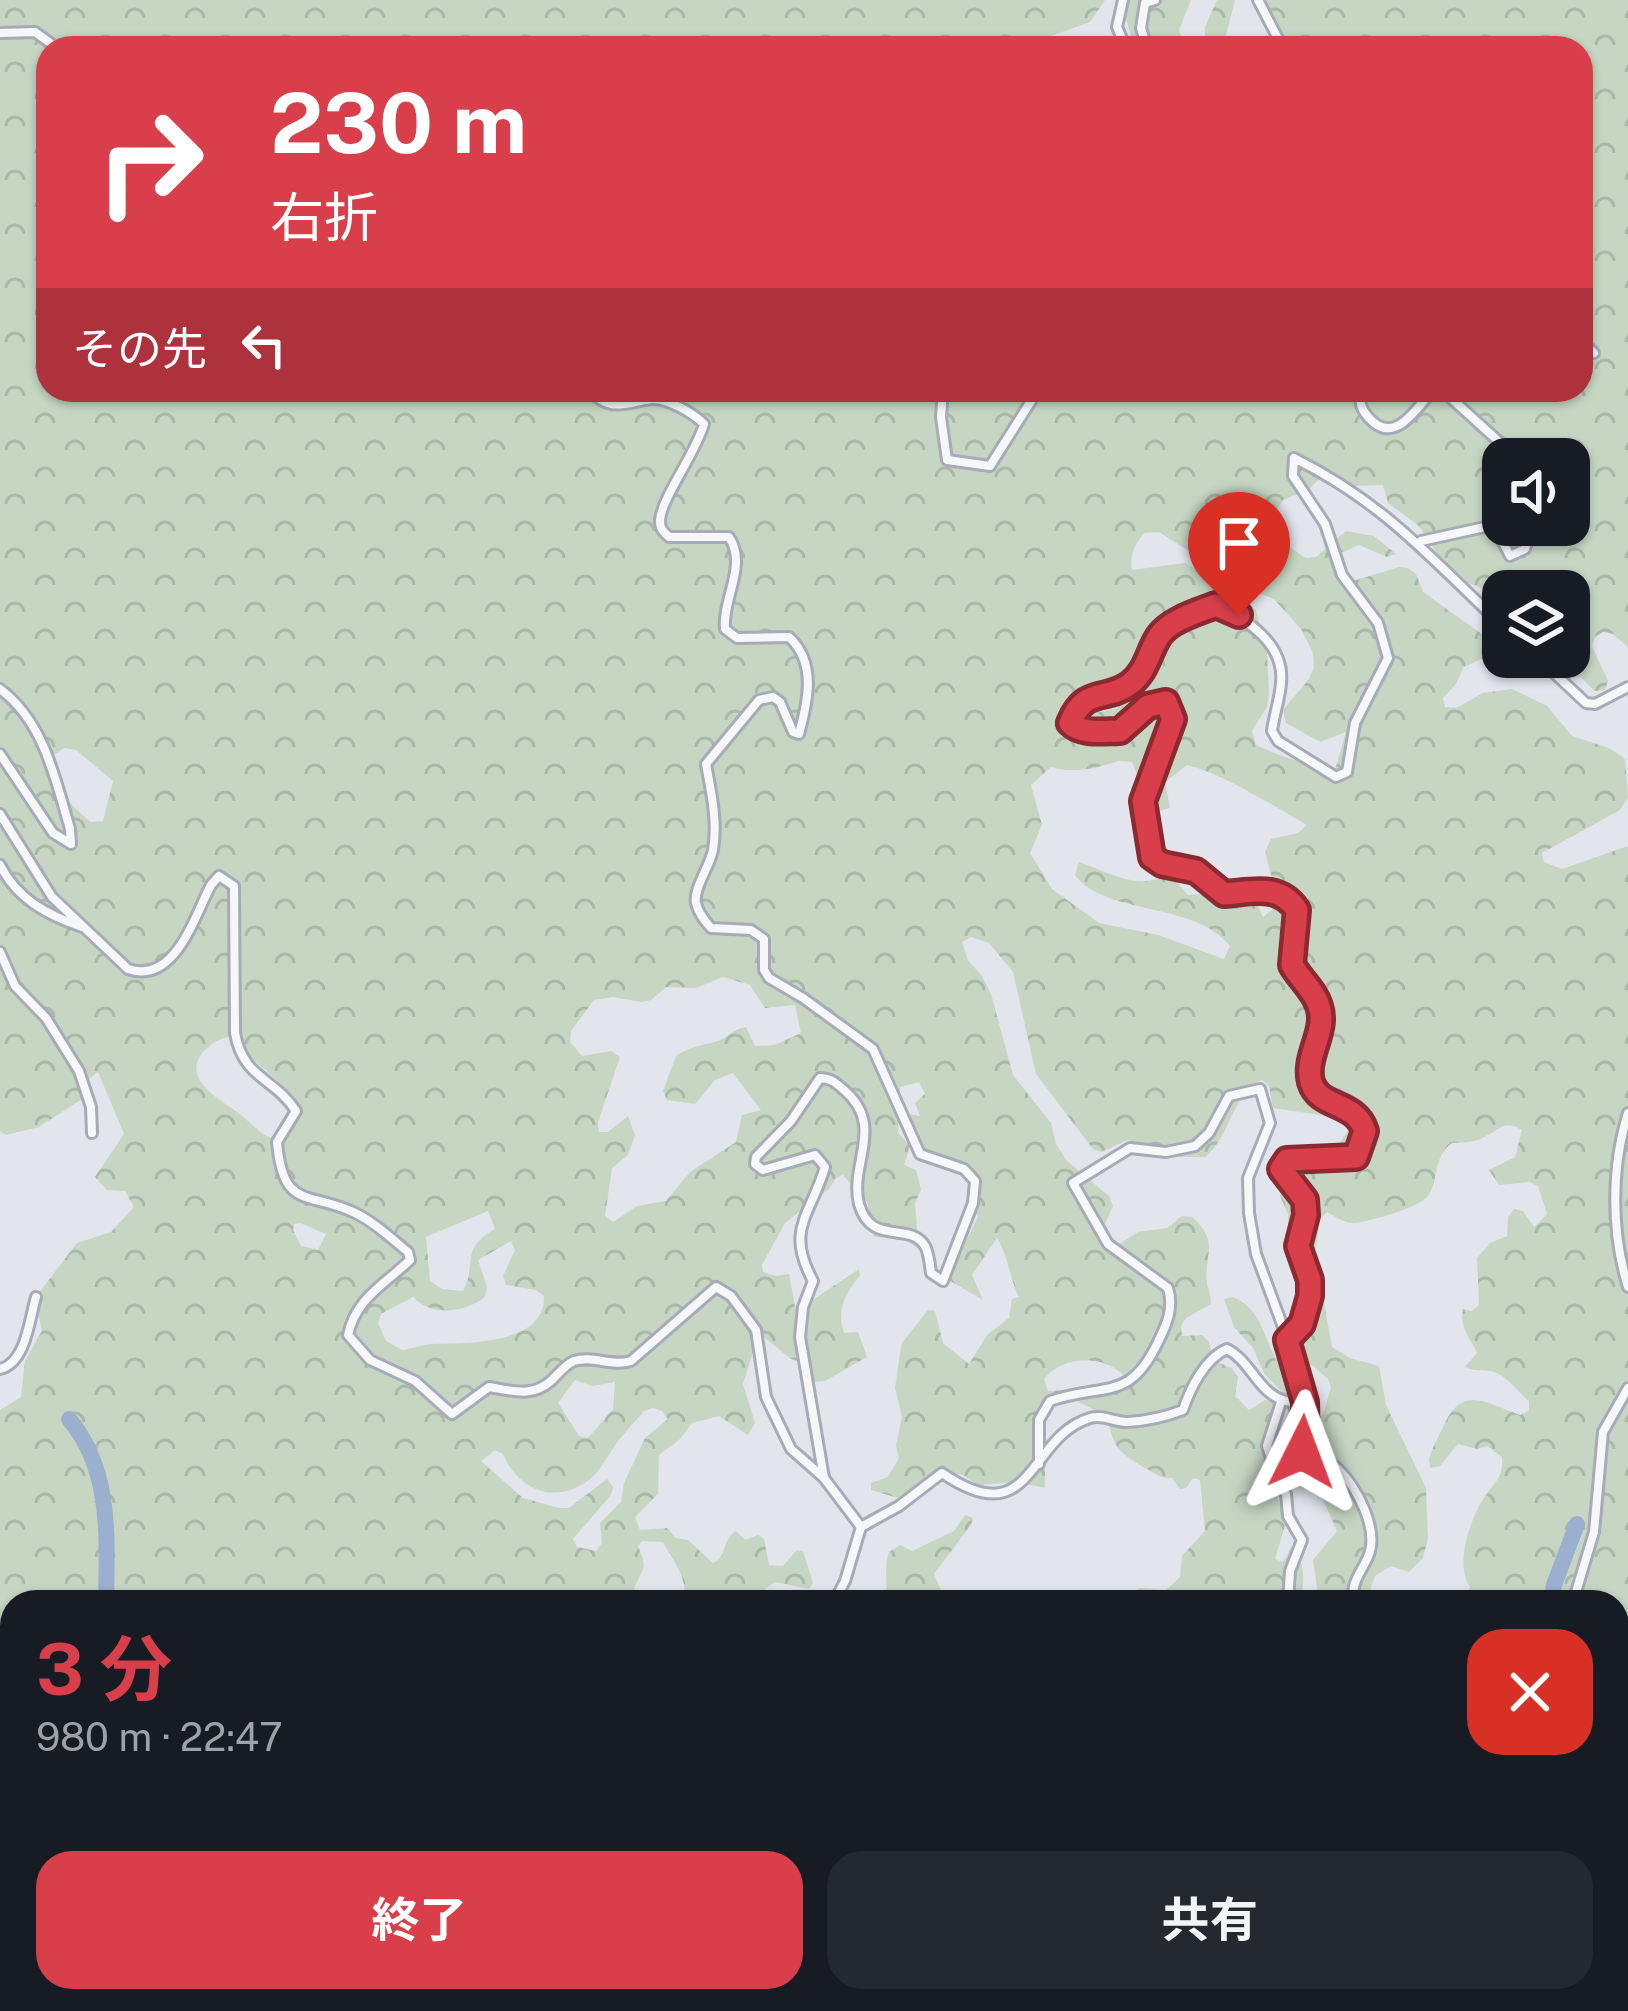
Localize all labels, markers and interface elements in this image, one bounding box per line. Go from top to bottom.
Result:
text: 230 m [270,73,527,172]
icon: right [72,84,228,240]
text: 右折 [270,186,378,249]
icon: left [231,312,297,378]
text: その先 [72,322,207,375]
map controls [1482,438,1590,678]
button: sound [1482,438,1590,546]
pin [1188,492,1290,615]
icon: arrive [1206,510,1272,576]
button: layers [1482,570,1590,678]
position arrow [1239,1389,1365,1515]
text: 3 分 [36,1627,172,1711]
button: close [1467,1629,1593,1755]
text: 980 m · 22:47 [36,1714,283,1760]
button: 終了 [36,1851,803,1989]
button: 共有 [827,1851,1593,1989]

